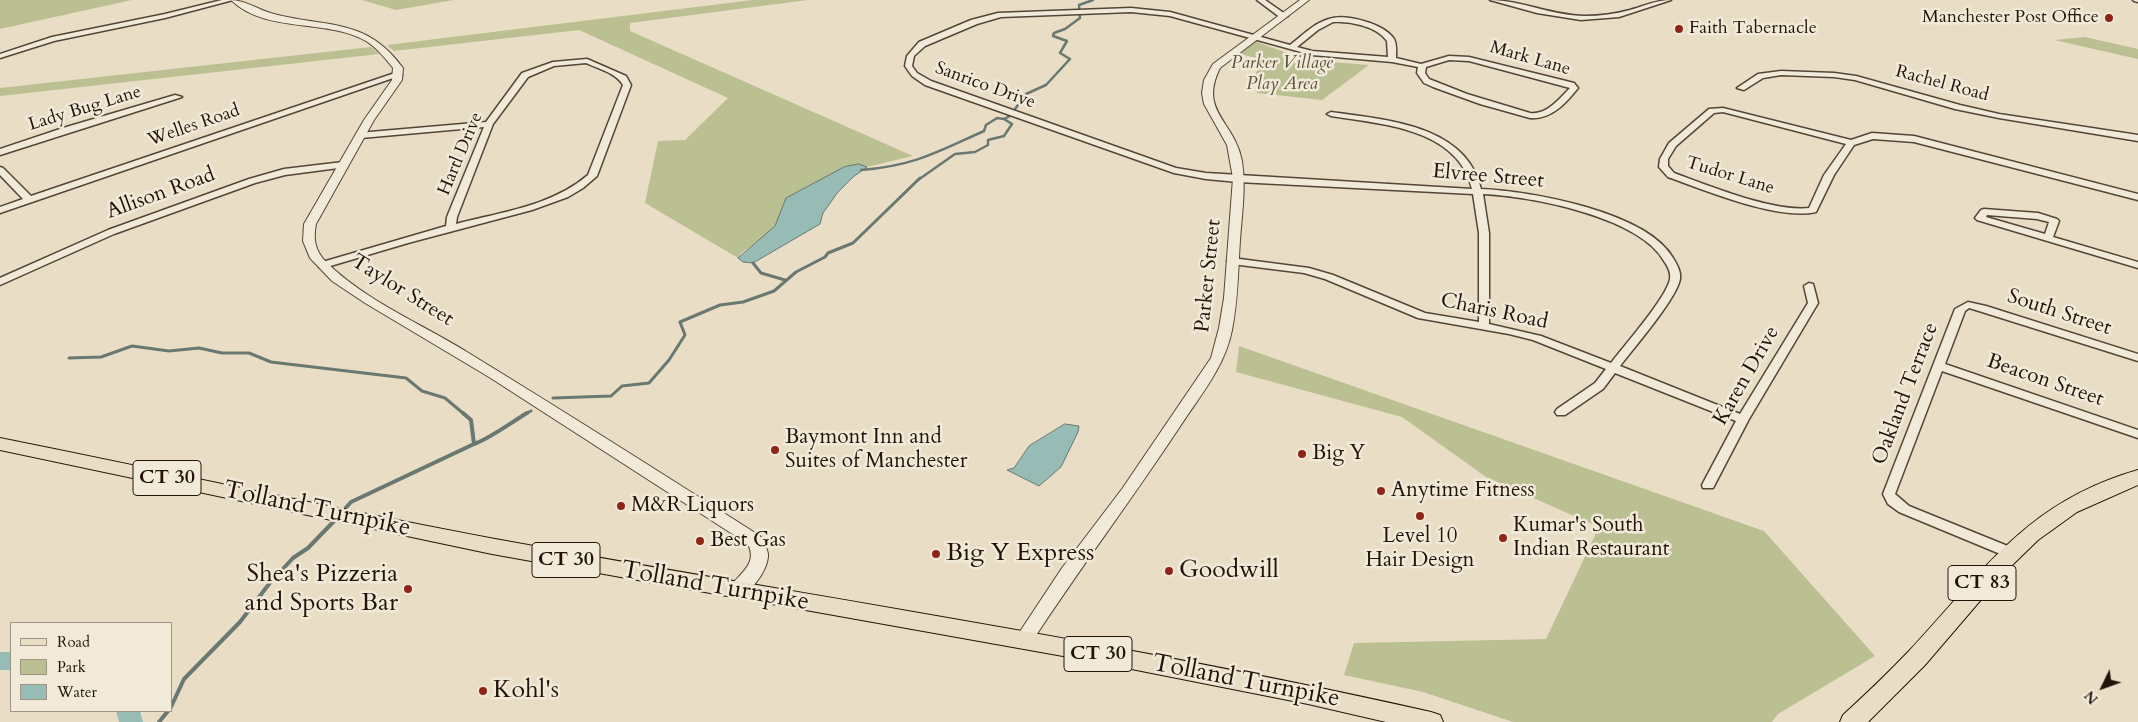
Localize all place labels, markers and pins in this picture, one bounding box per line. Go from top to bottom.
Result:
place label: Manchester Post Office [1922,7,2099,29]
marker: Manchester Post Office [2103,12,2115,24]
place label: Faith Tabernacle [1689,18,1817,40]
marker: Faith Tabernacle [1673,23,1685,35]
place label: Baymont Inn and Suites of Manchester [785,425,967,475]
place label: Big Y [1312,441,1365,467]
marker: Baymont Inn and Suites of Manchester [769,444,781,456]
marker: Big Y [1296,448,1308,460]
place label: Anytime Fitness [1391,478,1534,504]
marker: Anytime Fitness [1375,485,1387,497]
place label: M&R Liquors [631,493,754,519]
marker: M&R Liquors [615,500,627,512]
marker: Level 10 Hair Design [1414,510,1426,522]
place label: Kumar's South Indian Restaurant [1513,513,1669,563]
place label: Level 10 Hair Design [1365,524,1475,574]
place label: Best Gas [710,528,786,554]
marker: Kumar's South Indian Restaurant [1497,532,1509,544]
marker: Best Gas [694,535,706,547]
place label: Big Y Express [946,539,1094,569]
marker: Big Y Express [930,548,942,560]
place label: Goodwill [1179,556,1279,586]
place label: Shea's Pizzeria and Sports Bar [245,560,398,619]
marker: Goodwill [1163,565,1175,577]
marker: Shea's Pizzeria and Sports Bar [402,583,414,595]
place label: Kohl's [493,676,559,706]
marker: Kohl's [477,685,489,697]

